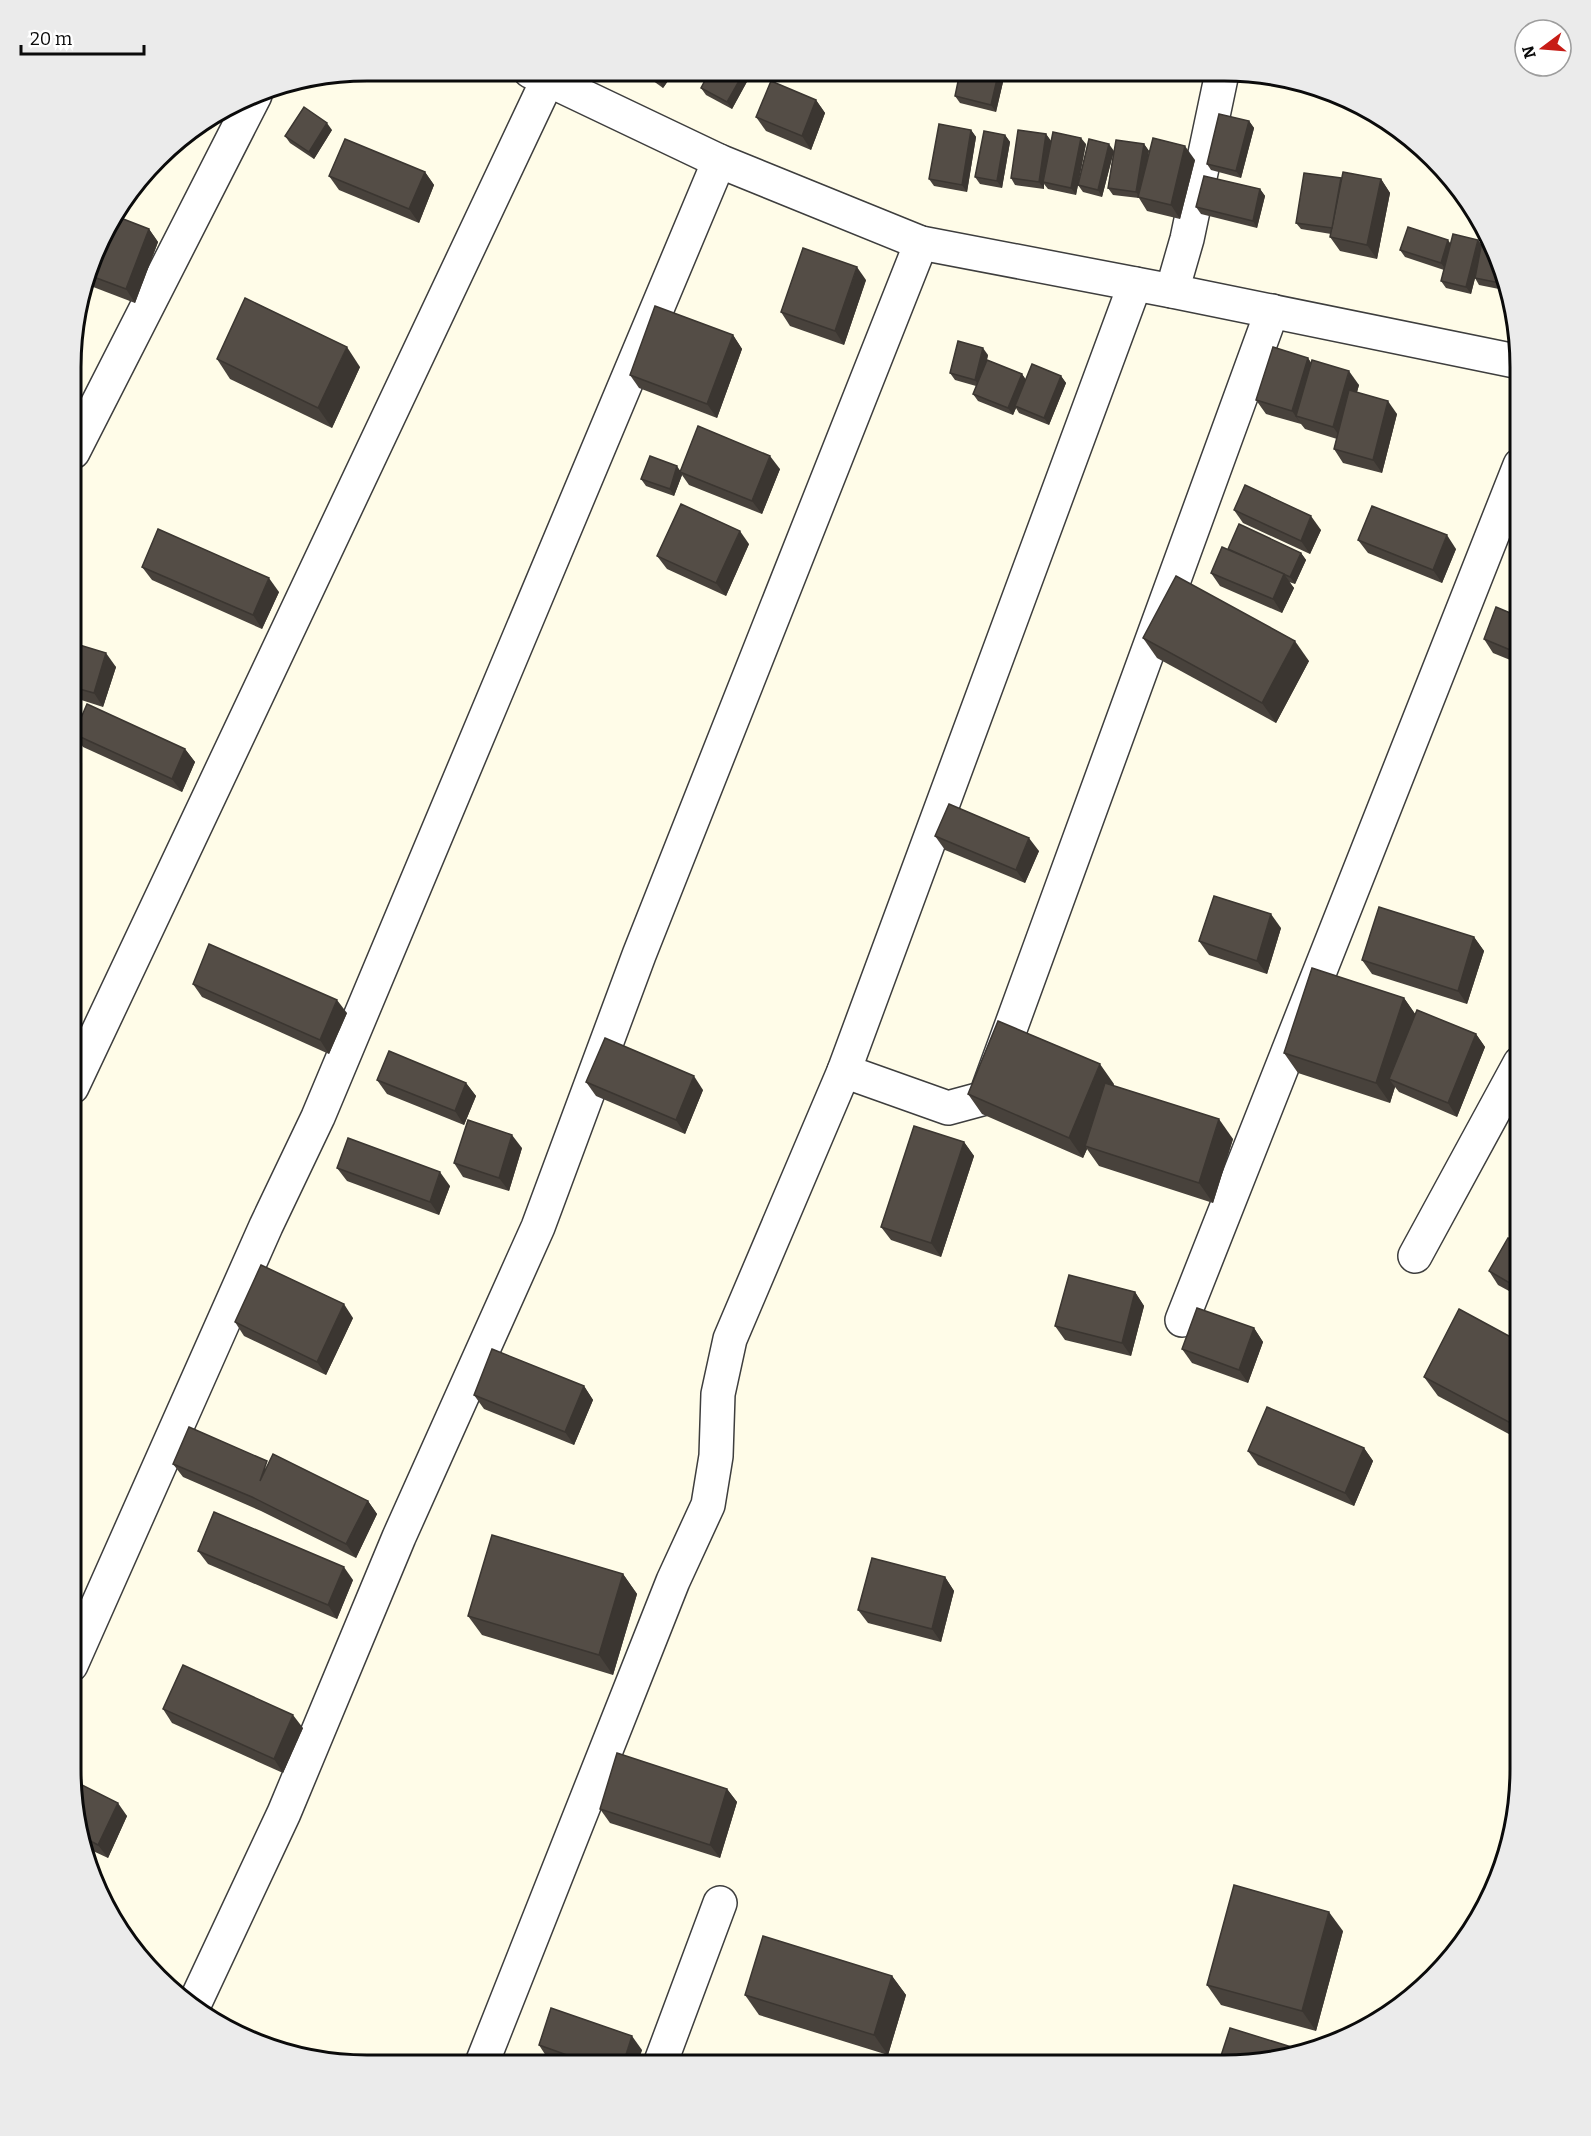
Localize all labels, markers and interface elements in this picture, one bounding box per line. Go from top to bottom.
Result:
scale bar [21,18,144,56]
north arrow [1513,18,1573,78]
text: 20 m [30,28,72,50]
text: N [1518,43,1540,61]

